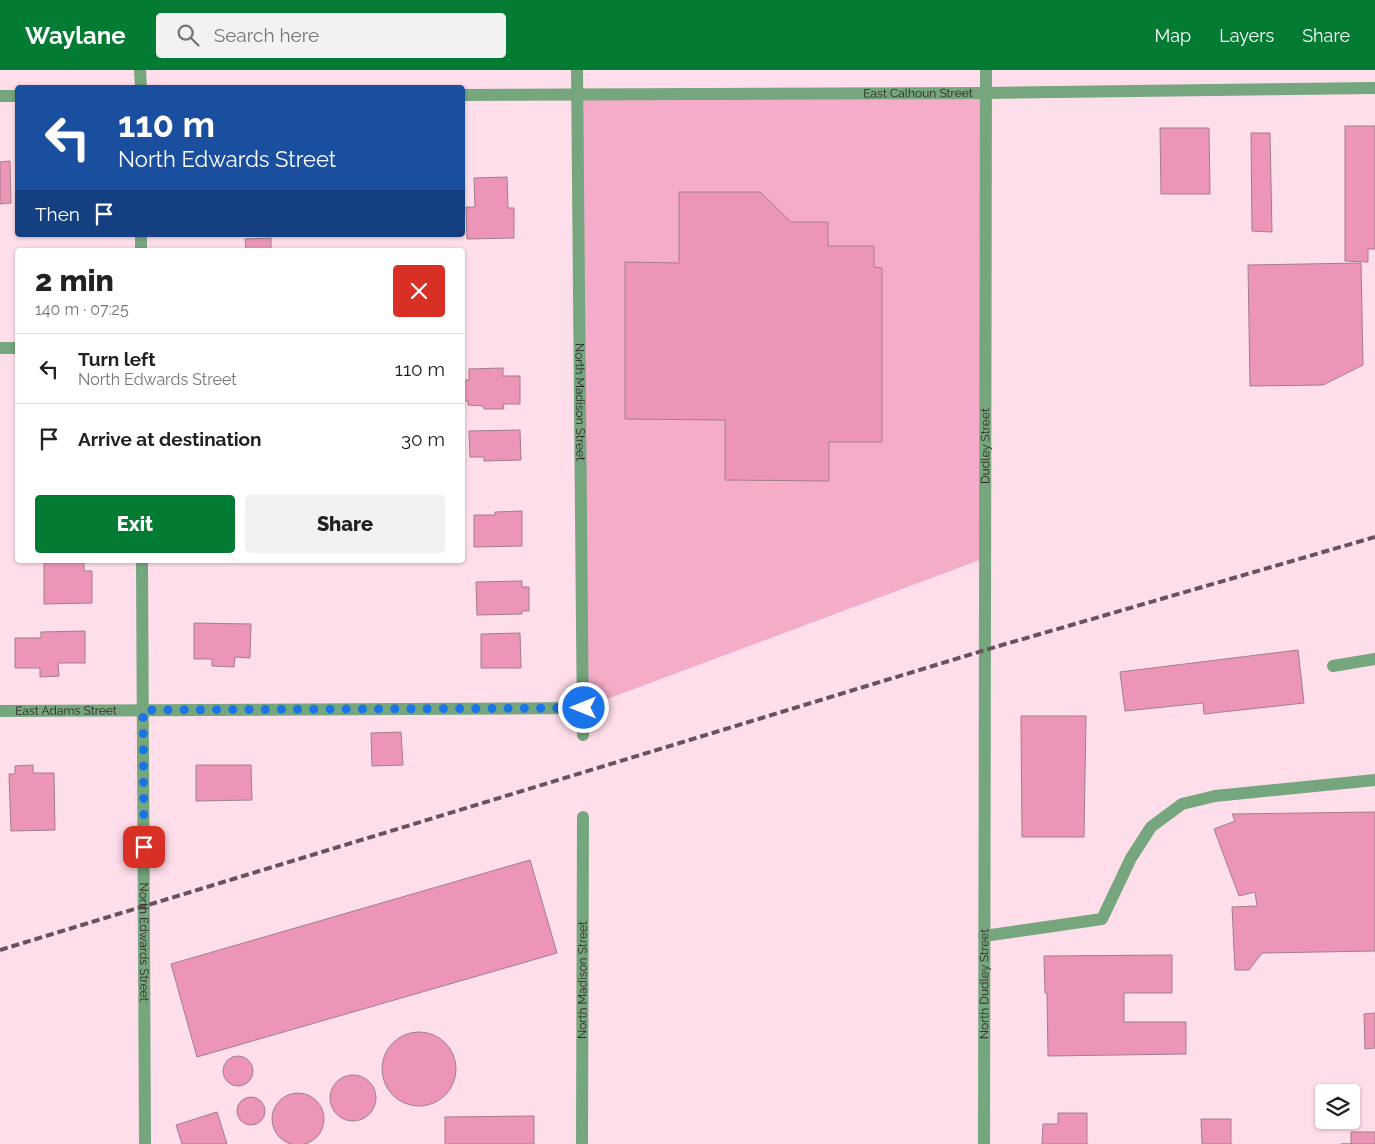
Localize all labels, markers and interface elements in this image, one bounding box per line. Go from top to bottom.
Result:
search box [156,13,506,58]
text: Waylane [25,21,126,50]
icon: search [174,21,202,49]
text: Search here [214,24,319,46]
text: Map [1155,25,1191,46]
text: Layers [1219,25,1274,46]
text: Share [1302,25,1350,46]
street label: East Calhoun Street [863,86,973,100]
text: 110 m [118,104,215,145]
icon: left [35,105,100,170]
text: North Edwards Street [118,146,336,172]
icon: arrive [90,200,118,228]
text: Then [35,203,80,225]
text: 2 min [35,263,114,298]
button: close [393,265,445,317]
text: 140 m · 07:25 [35,300,129,319]
street label: North Madison Street [572,343,588,461]
text: Turn left [78,348,155,370]
icon: left [35,355,63,383]
text: 110 m [395,358,445,380]
text: North Edwards Street [78,370,237,389]
street label: Dudley Street [978,408,992,484]
icon: arrive [35,425,63,453]
text: Arrive at destination [78,428,262,450]
text: 30 m [401,428,445,450]
button: Exit [35,495,235,553]
button: Share [245,495,445,553]
position arrow [557,681,609,733]
street label: East Adams Street [15,703,117,718]
pin [123,826,165,868]
icon: arrive [130,833,158,861]
street label: North Edwards Street [137,882,151,1002]
street label: North Madison Street [575,921,590,1039]
street label: North Dudley Street [977,929,991,1039]
map controls [1315,1084,1360,1129]
button: layers [1315,1084,1360,1129]

